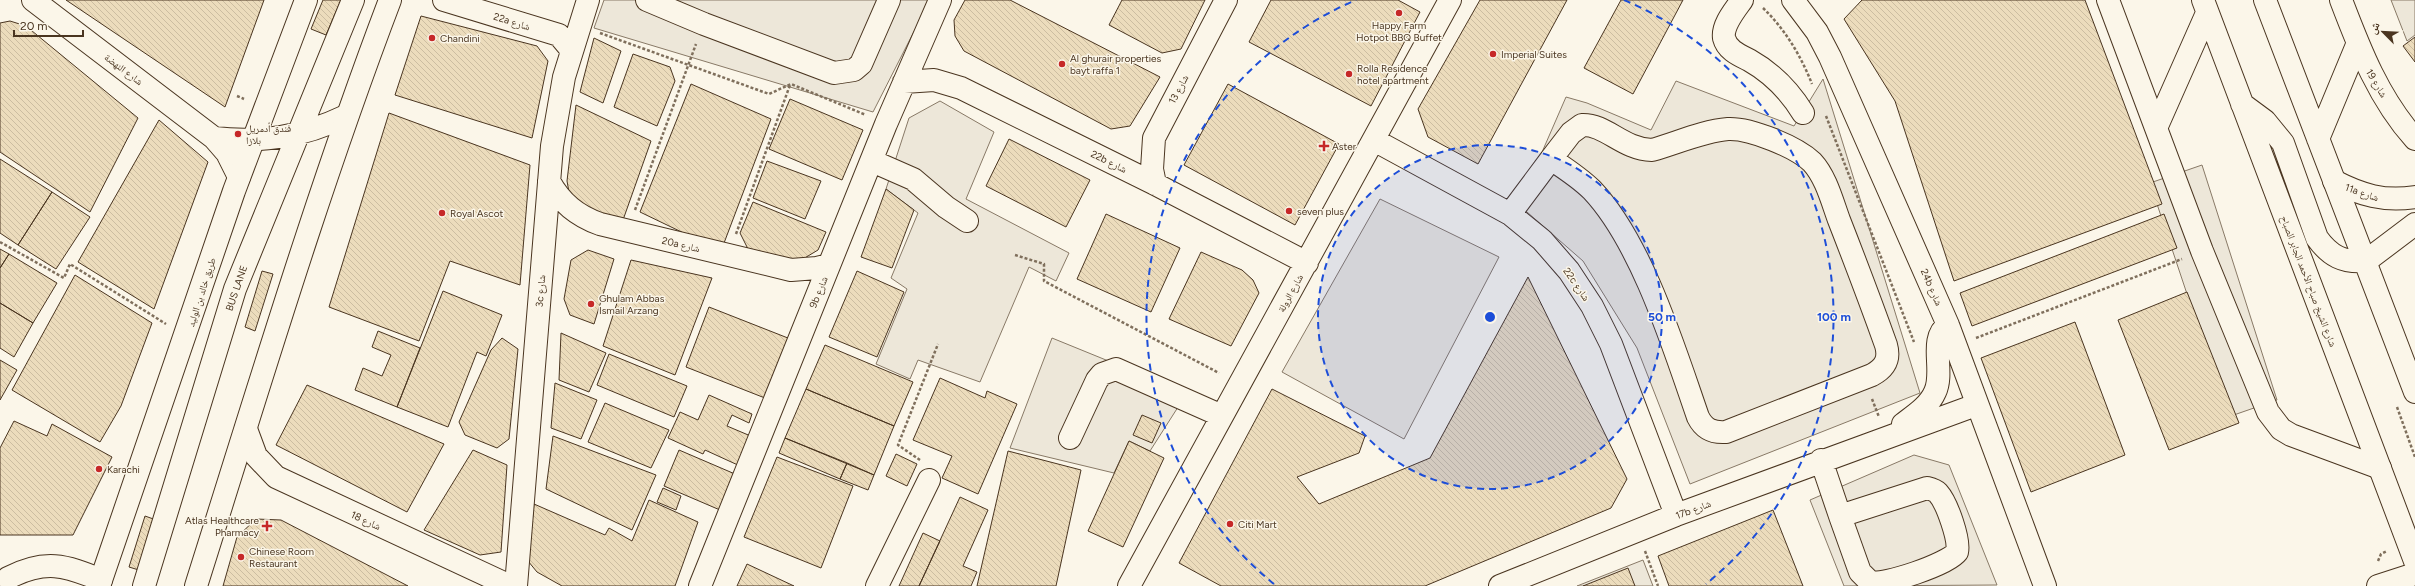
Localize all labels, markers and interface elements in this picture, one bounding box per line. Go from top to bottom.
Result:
marker: Happy Farm Hotpot BBQ Buffet [1394,8,1404,18]
street label: 22a شارع [492,10,532,33]
scale bar [14,12,83,38]
north arrow [2363,12,2403,52]
text: 20 m [20,19,48,33]
place label: Happy Farm Hotpot BBQ Buffet [1356,19,1442,44]
text: ش [2366,20,2384,37]
place label: Chandini [440,32,480,45]
marker: Chandini [427,33,437,43]
place label: Imperial Suites [1501,48,1567,61]
marker: Imperial Suites [1488,49,1498,59]
street label: شارع النهضة [102,51,146,88]
place label: Al ghurair properties bayt raffa 1 [1070,52,1162,77]
marker: Al ghurair properties bayt raffa 1 [1057,59,1067,69]
place label: Rolla Residence hotel apartment [1357,62,1429,87]
street label: شارع 19 [2363,67,2390,100]
marker: Rolla Residence hotel apartment [1344,69,1354,79]
street label: شارع 13 [1165,72,1192,106]
place label: فندق أدمريل بلازا [246,122,291,147]
marker: فندق أدمريل بلازا [233,129,243,139]
place label: Aster [1332,140,1357,153]
marker: Aster [1319,141,1329,151]
street label: 22b شارع [1089,147,1129,176]
street label: 11a شارع [2343,181,2381,204]
place label: seven plus [1297,205,1344,218]
marker: seven plus [1284,206,1294,216]
place label: Royal Ascot [450,207,503,220]
marker: Royal Ascot [437,208,447,218]
street label: شارع الشيخ صباح الأحمد الجابر الصباح [2277,214,2340,349]
street label: 20a شارع [661,234,702,255]
street label: طريق خالد بن الوليد [184,256,219,328]
street label: BUS LANE [223,264,250,313]
street label: 22c شارع [1560,265,1593,304]
street label: 24b شارع [1918,267,1946,308]
street label: شارع الرولة [1275,272,1306,314]
street label: 3c شارع [533,274,548,308]
street label: 9b شارع [806,274,831,310]
place label: Ghulam Abbas Ismail Arzang [599,292,665,317]
marker: Ghulam Abbas Ismail Arzang [586,299,596,309]
centre of rings [1483,310,1497,324]
text: 50 m [1648,310,1676,324]
text: 100 m [1817,310,1851,324]
place label: Karachi [107,463,140,476]
marker: Karachi [94,464,104,474]
street label: 17b شارع [1674,497,1713,522]
street label: شارع 18 [349,508,383,533]
place label: Atlas Healthcare Pharmacy [185,514,260,539]
place label: Citi Mart [1238,518,1277,531]
marker: Citi Mart [1225,519,1235,529]
marker: Atlas Healthcare Pharmacy [262,521,272,531]
place label: Chinese Room Restaurant [249,545,314,570]
marker: Chinese Room Restaurant [236,552,246,562]

